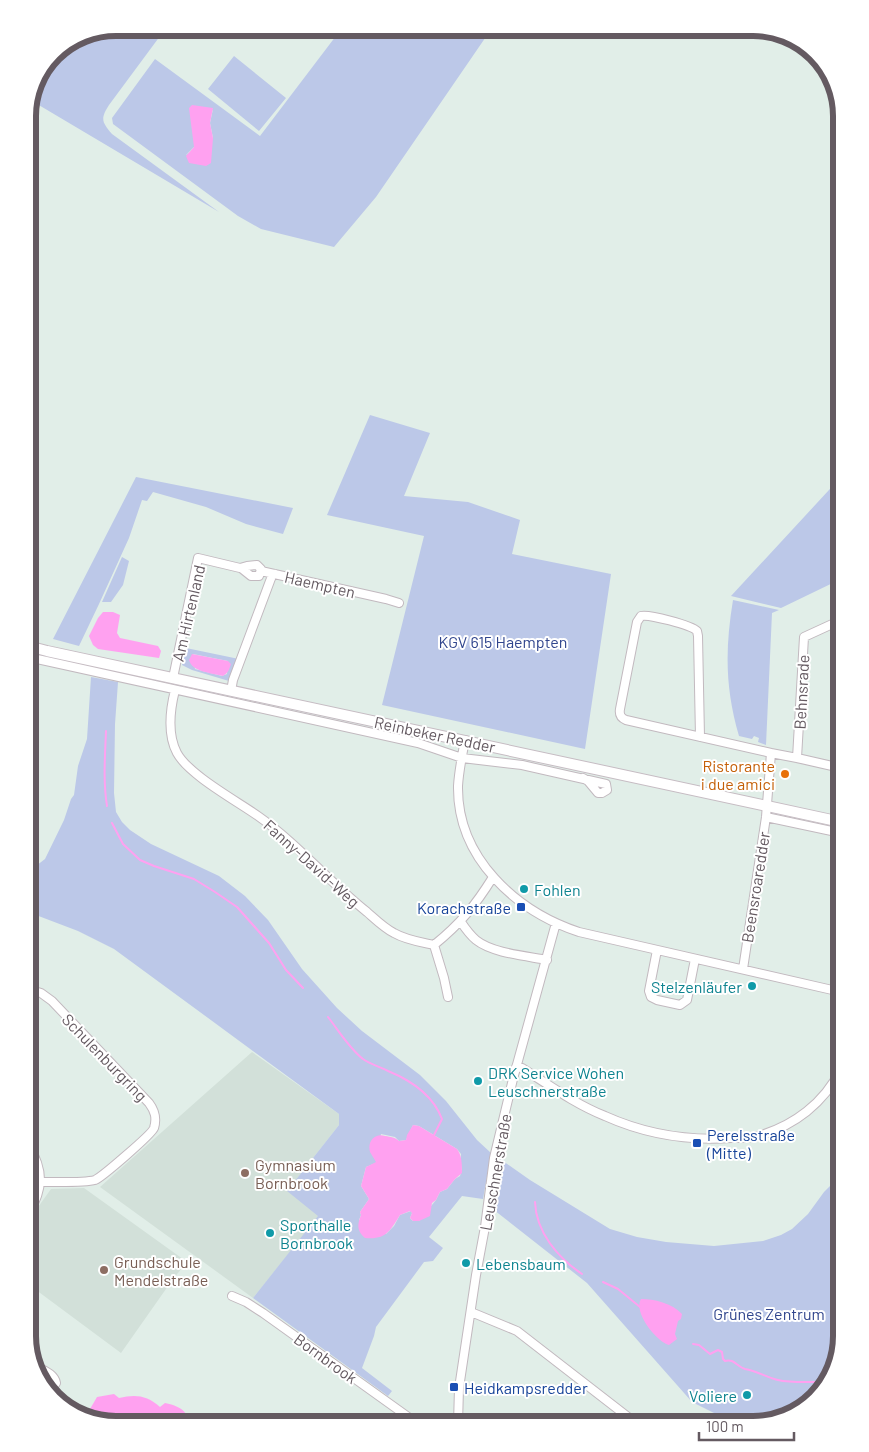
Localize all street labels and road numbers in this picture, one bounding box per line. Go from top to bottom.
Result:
street label: Am Hirtenland [168,563,208,663]
street label: Haempten [283,567,357,601]
street label: Behnsrade [790,654,812,730]
street label: Reinbeker Redder [373,712,498,756]
street label: Fanny-David-Weg [260,815,364,911]
street label: Beensroaredder [737,830,773,944]
street label: Schulenburgring [58,1009,152,1105]
street label: Leuschnerstraße [475,1112,515,1232]
street label: Bornbrook [291,1329,361,1387]

